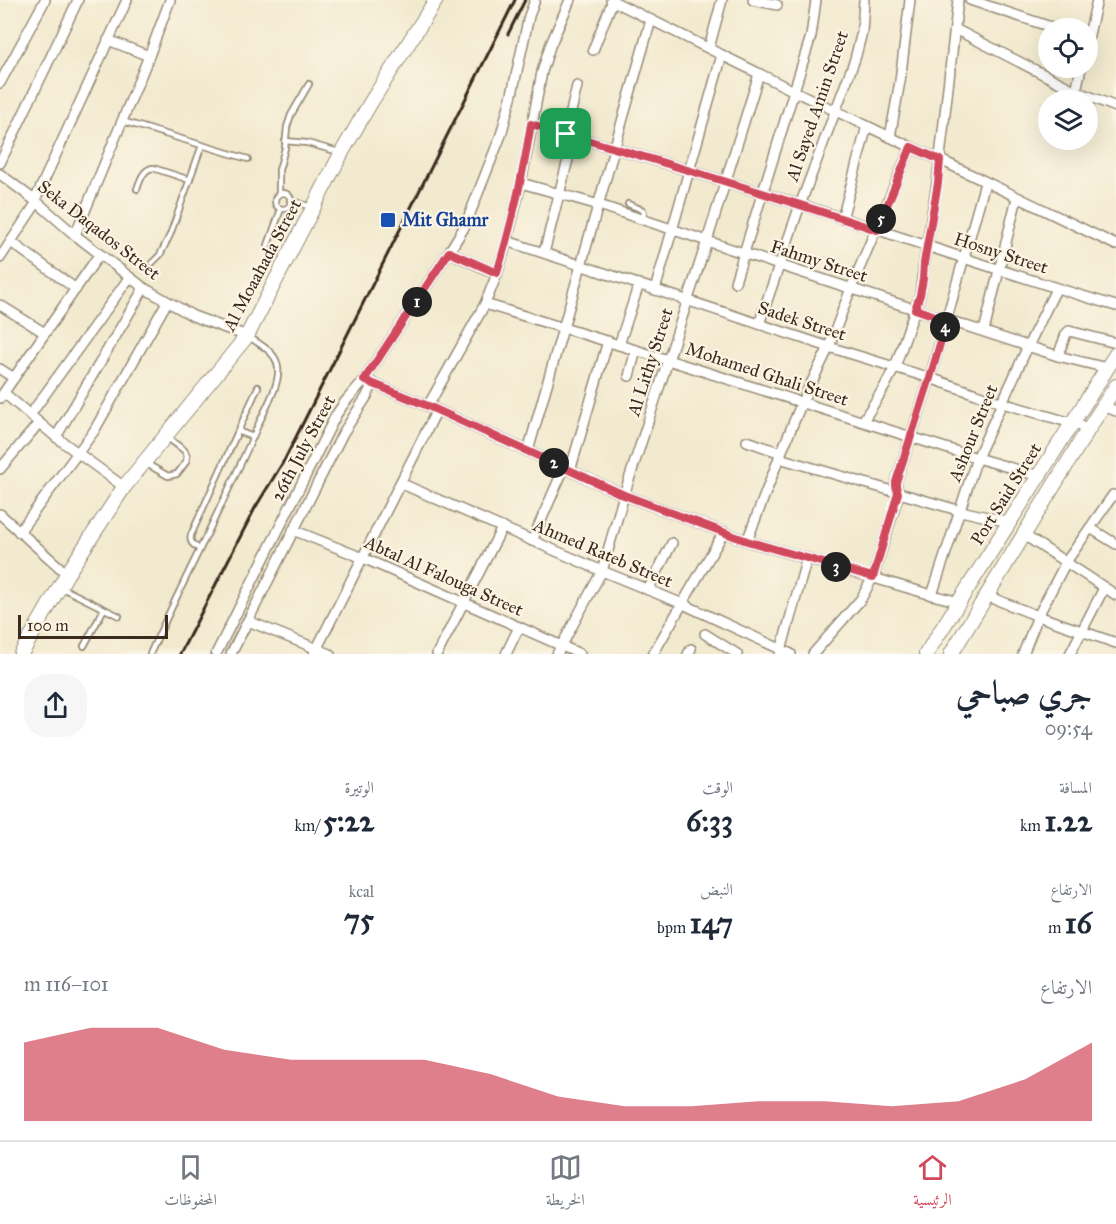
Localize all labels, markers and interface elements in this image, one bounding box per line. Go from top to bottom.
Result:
map controls [1038,18,1098,150]
button: locate [1038,18,1098,78]
street label: Al Sayed Amin Street [781,27,853,185]
button: layers [1038,90,1098,150]
pin [540,108,591,159]
icon: arrive [549,117,582,150]
street label: Seka Daqados Street [33,175,165,286]
street label: Al Moaahada Street [217,195,306,336]
pin: 5 [866,204,896,234]
place label: Mit Ghamr [402,209,490,231]
text: 5 [877,209,885,228]
marker: Mit Ghamr [379,211,397,229]
street label: Hosny Street [951,227,1051,279]
street label: Fahmy Street [768,235,871,287]
pin: 1 [402,287,432,317]
text: 1 [414,292,420,311]
street label: Sadek Street [755,296,849,346]
street label: Al Lithy Street [622,305,678,420]
pin: 4 [930,312,960,342]
text: 4 [941,317,949,336]
street label: Mohamed Ghali Street [683,337,852,411]
street label: Ashour Street [943,381,1003,486]
street label: 26th July Street [266,391,341,505]
street label: Port Said Street [966,438,1047,549]
pin: 2 [539,448,569,478]
text: 2 [550,453,558,472]
street label: Ahmed Rateb Street [529,513,676,592]
street label: Abtal Al Falouga Street [360,531,527,622]
pin: 3 [821,552,851,582]
text: 3 [833,557,839,576]
scale bar [18,612,168,640]
text: 100 m [27,616,69,635]
text: جري صباحي [956,673,1092,713]
button: share [24,674,87,737]
text: 09:54 [1045,716,1092,740]
text: الوتيرة [344,778,374,797]
text: الوقت [702,778,733,797]
text: المسافة [1059,778,1092,797]
text: 5:22 [323,803,374,839]
text: 6:33 [686,803,733,839]
text: 1.22 [1044,803,1092,839]
text: /km [294,816,323,835]
text: km [1020,816,1044,835]
text: النبض [700,880,733,899]
text: الارتفاع [1050,880,1092,899]
text: kcal [349,882,374,901]
text: 75 [344,901,374,937]
text: 147 [690,905,733,941]
text: 16 [1065,905,1092,941]
text: bpm [657,918,690,937]
text: m [1048,918,1065,937]
text: 101–116 m [24,972,109,996]
text: الارتفاع [1040,975,1092,999]
tab: المحفوظات [164,1151,217,1215]
tab: الخريطة [546,1151,585,1215]
tab: الرئيسية [913,1151,952,1215]

